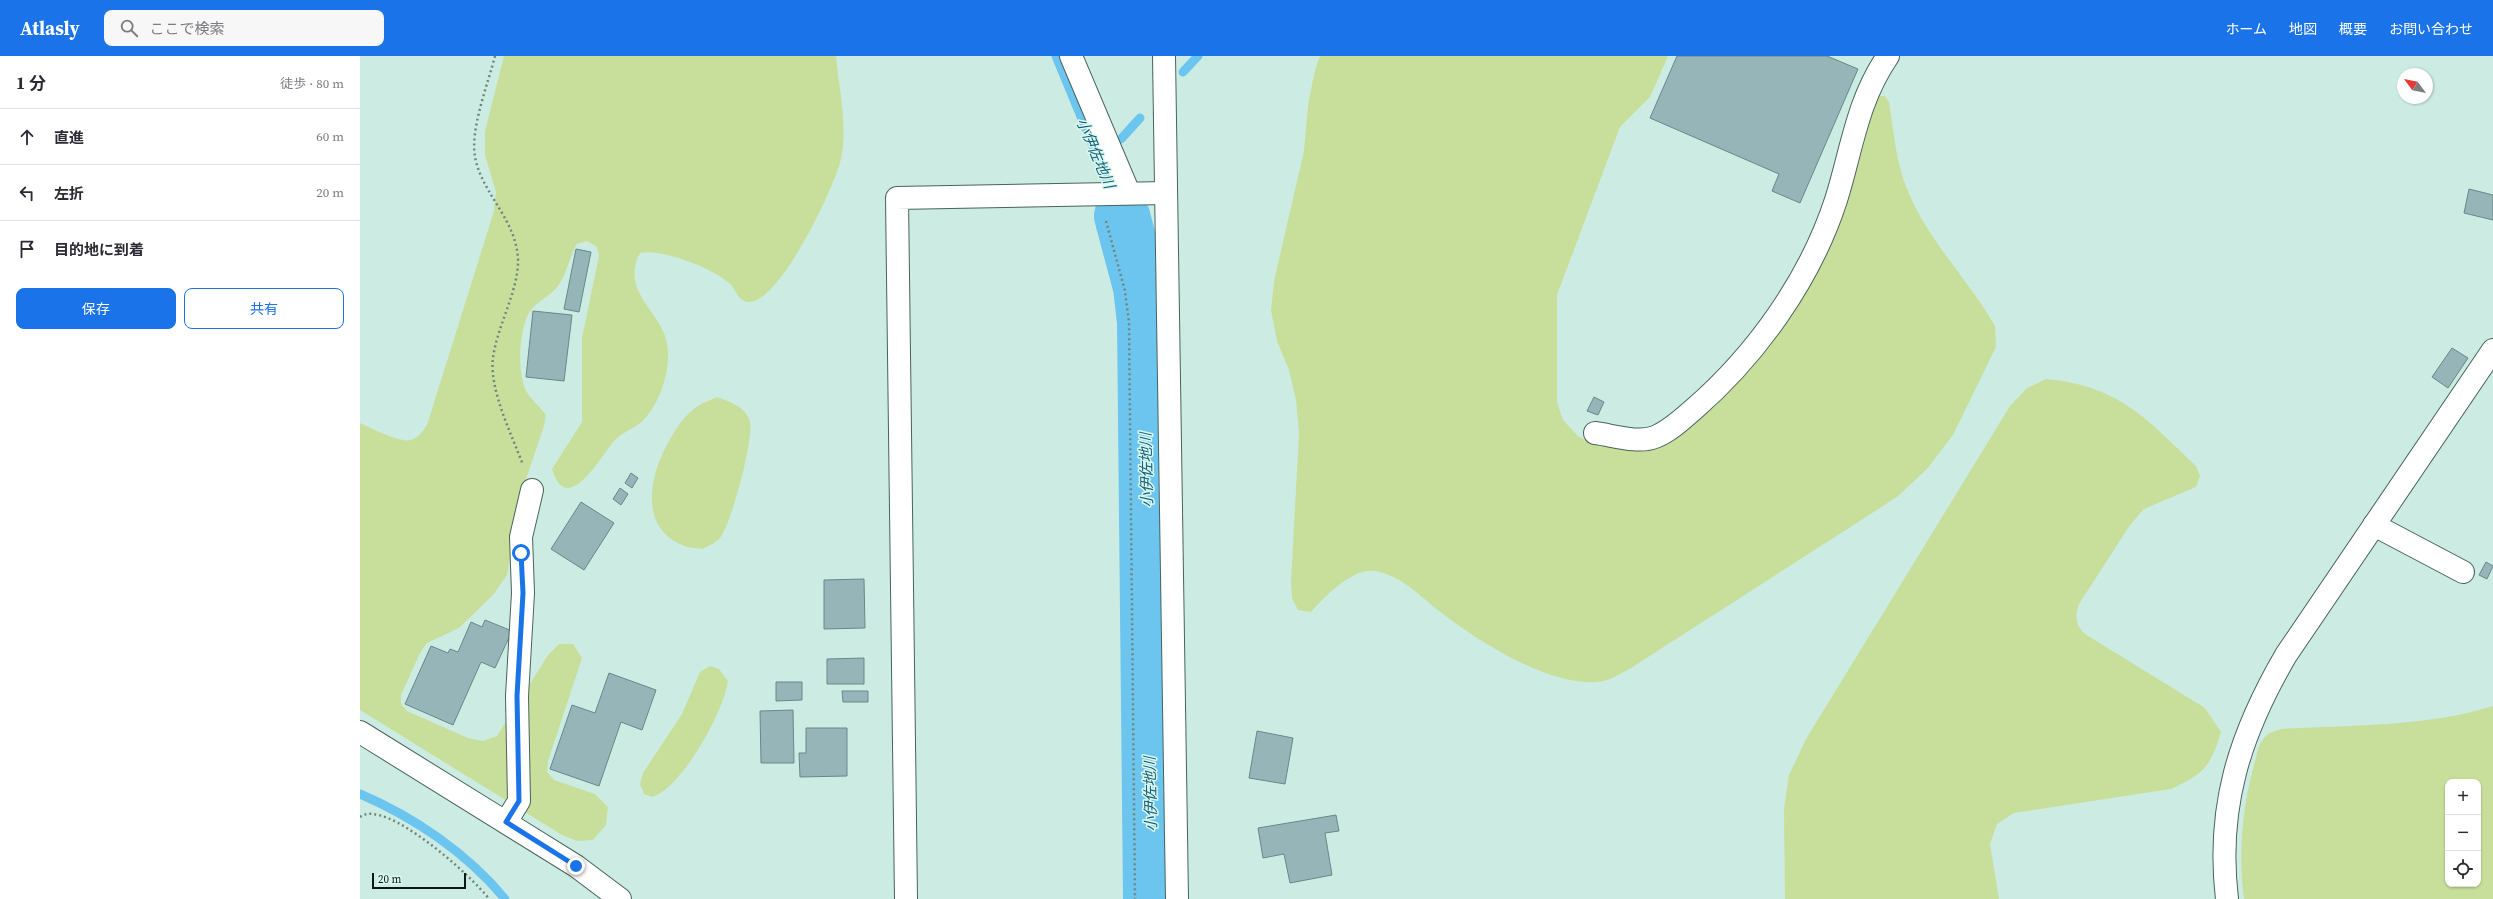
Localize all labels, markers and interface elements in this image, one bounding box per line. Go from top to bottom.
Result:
search box [104,10,384,46]
text: Atlasly [20,15,80,41]
icon: search [118,17,140,39]
text: ここで検索 [150,18,225,39]
text: ホーム [2225,19,2267,39]
text: 地図 [2289,19,2317,39]
text: 概要 [2339,19,2367,39]
text: お問い合わせ [2389,19,2473,39]
north arrow [2397,68,2433,104]
text: 1 分 [16,71,46,95]
text: 徒歩 · 80 m [280,75,344,92]
water label: 小伊佐地川 [1072,114,1121,193]
icon: ahead [16,126,38,148]
text: 直進 [54,127,84,148]
text: 60 m [316,128,344,145]
icon: left [16,182,38,204]
text: 左折 [54,183,84,204]
text: 20 m [316,184,344,201]
icon: arrive [16,238,38,260]
text: 目的地に到着 [54,239,144,260]
button: 保存 [16,288,176,329]
button: 共有 [184,288,344,329]
water label: 小伊佐地川 [1135,430,1157,508]
route start [512,544,530,562]
water label: 小伊佐地川 [1139,754,1161,832]
map controls [2445,779,2481,887]
button: + [2445,779,2481,815]
button: − [2445,815,2481,851]
button: locate [2445,851,2481,887]
route end [567,857,585,875]
scale bar [372,871,466,890]
text: 20 m [378,872,401,887]

